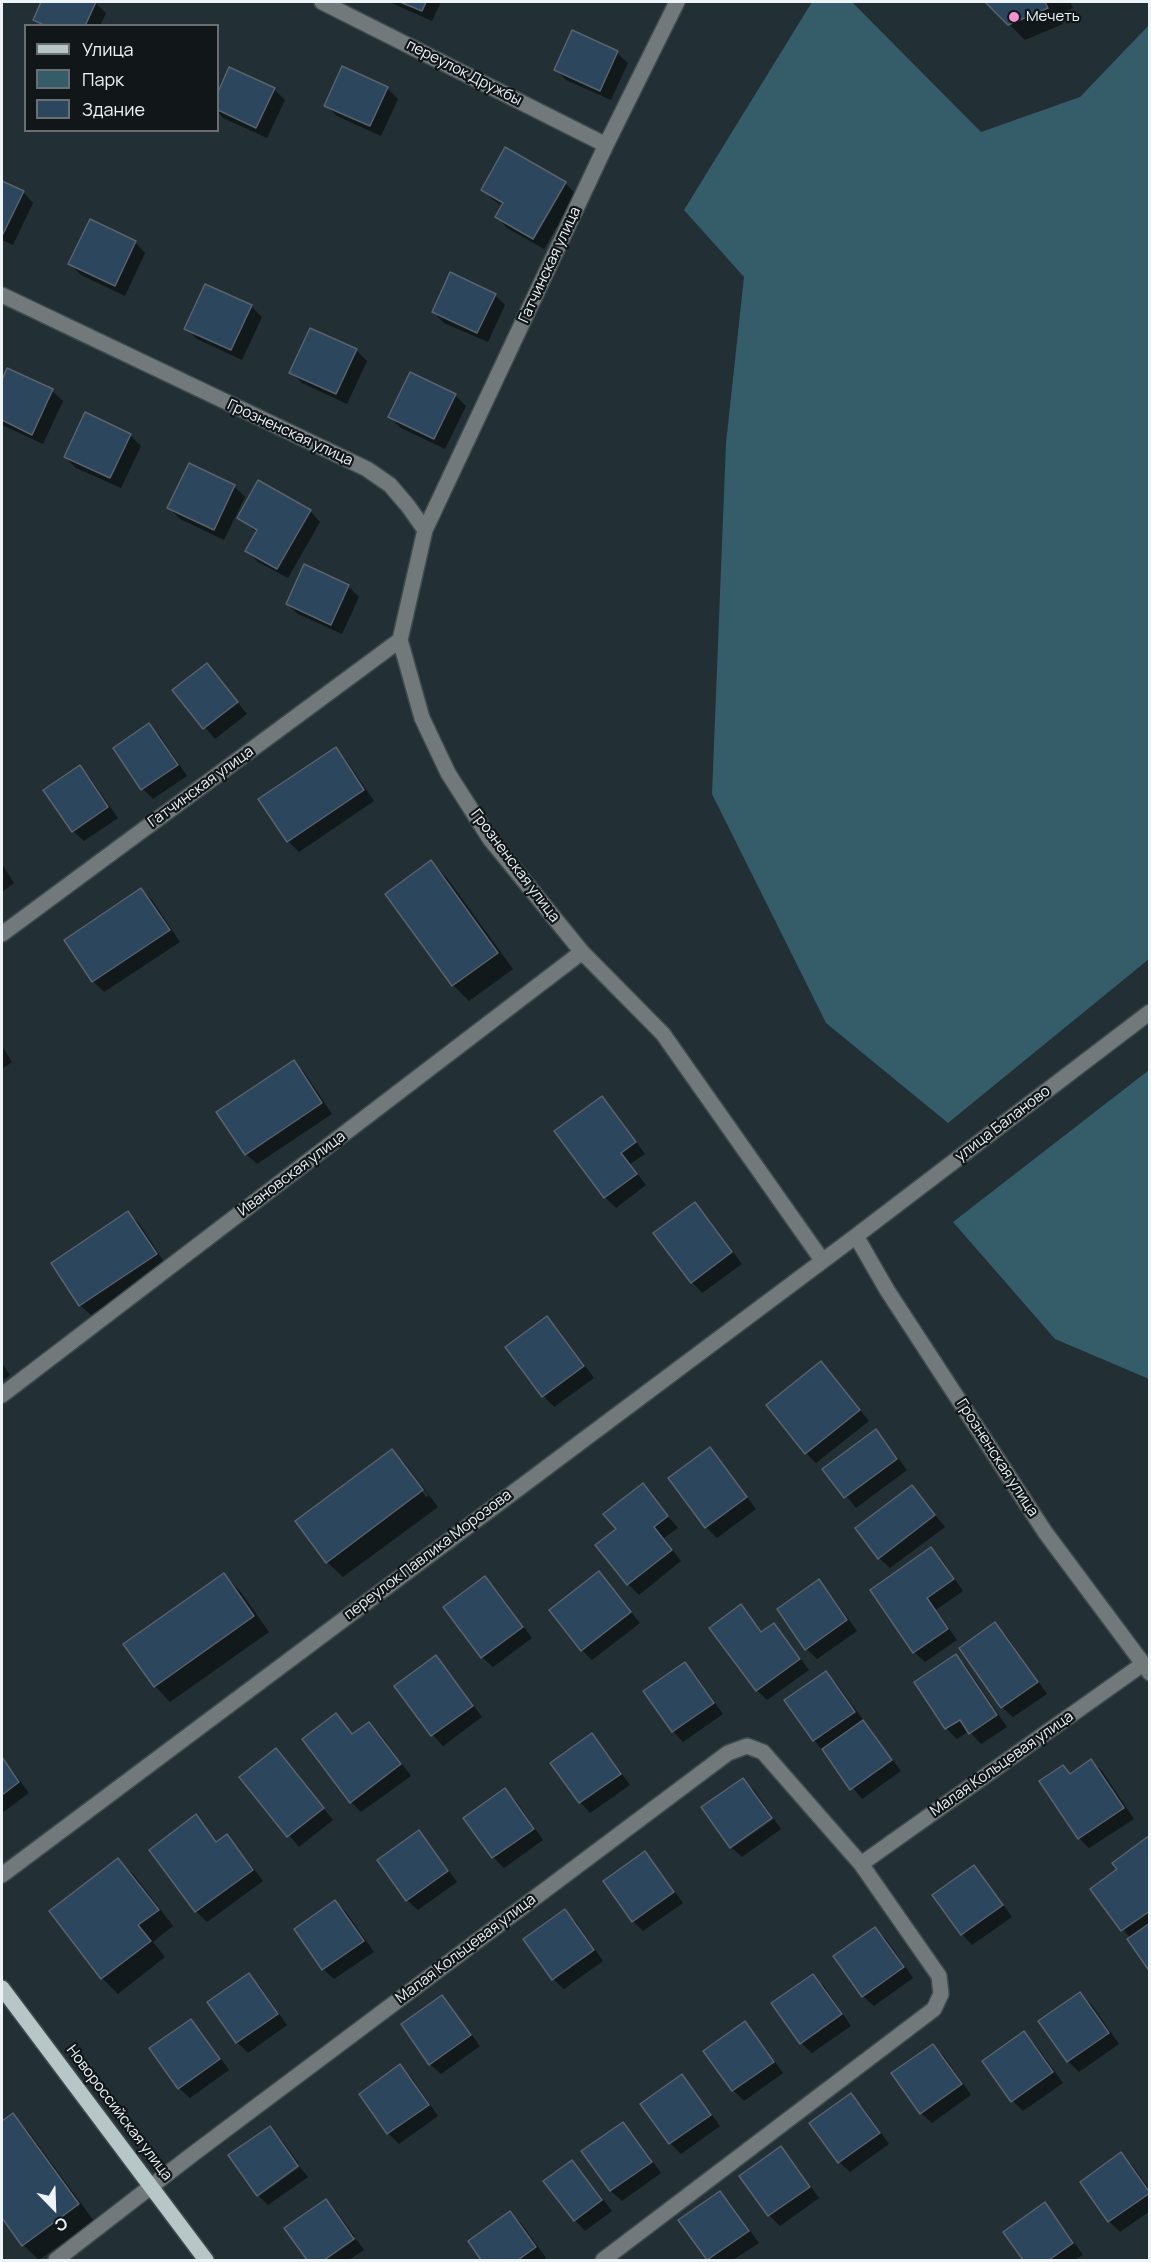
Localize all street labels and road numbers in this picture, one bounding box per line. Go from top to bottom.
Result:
street label: переулок Дружбы [403,36,525,110]
street label: Гатчинская улица [515,204,585,326]
street label: Грозненская улица [224,396,356,470]
street label: Гатчинская улица [145,743,257,831]
street label: Грозненская улица [467,806,563,926]
street label: улица Баланово [952,1082,1054,1166]
street label: Ивановская улица [235,1128,349,1220]
street label: Грозненская улица [952,1396,1042,1520]
street label: переулок Павлика Морозова [341,1486,515,1624]
street label: Малая Кольцевая улица [927,1708,1077,1820]
street label: Малая Кольцевая улица [392,1890,540,2008]
street label: Новороссийская улица [62,2042,176,2184]

